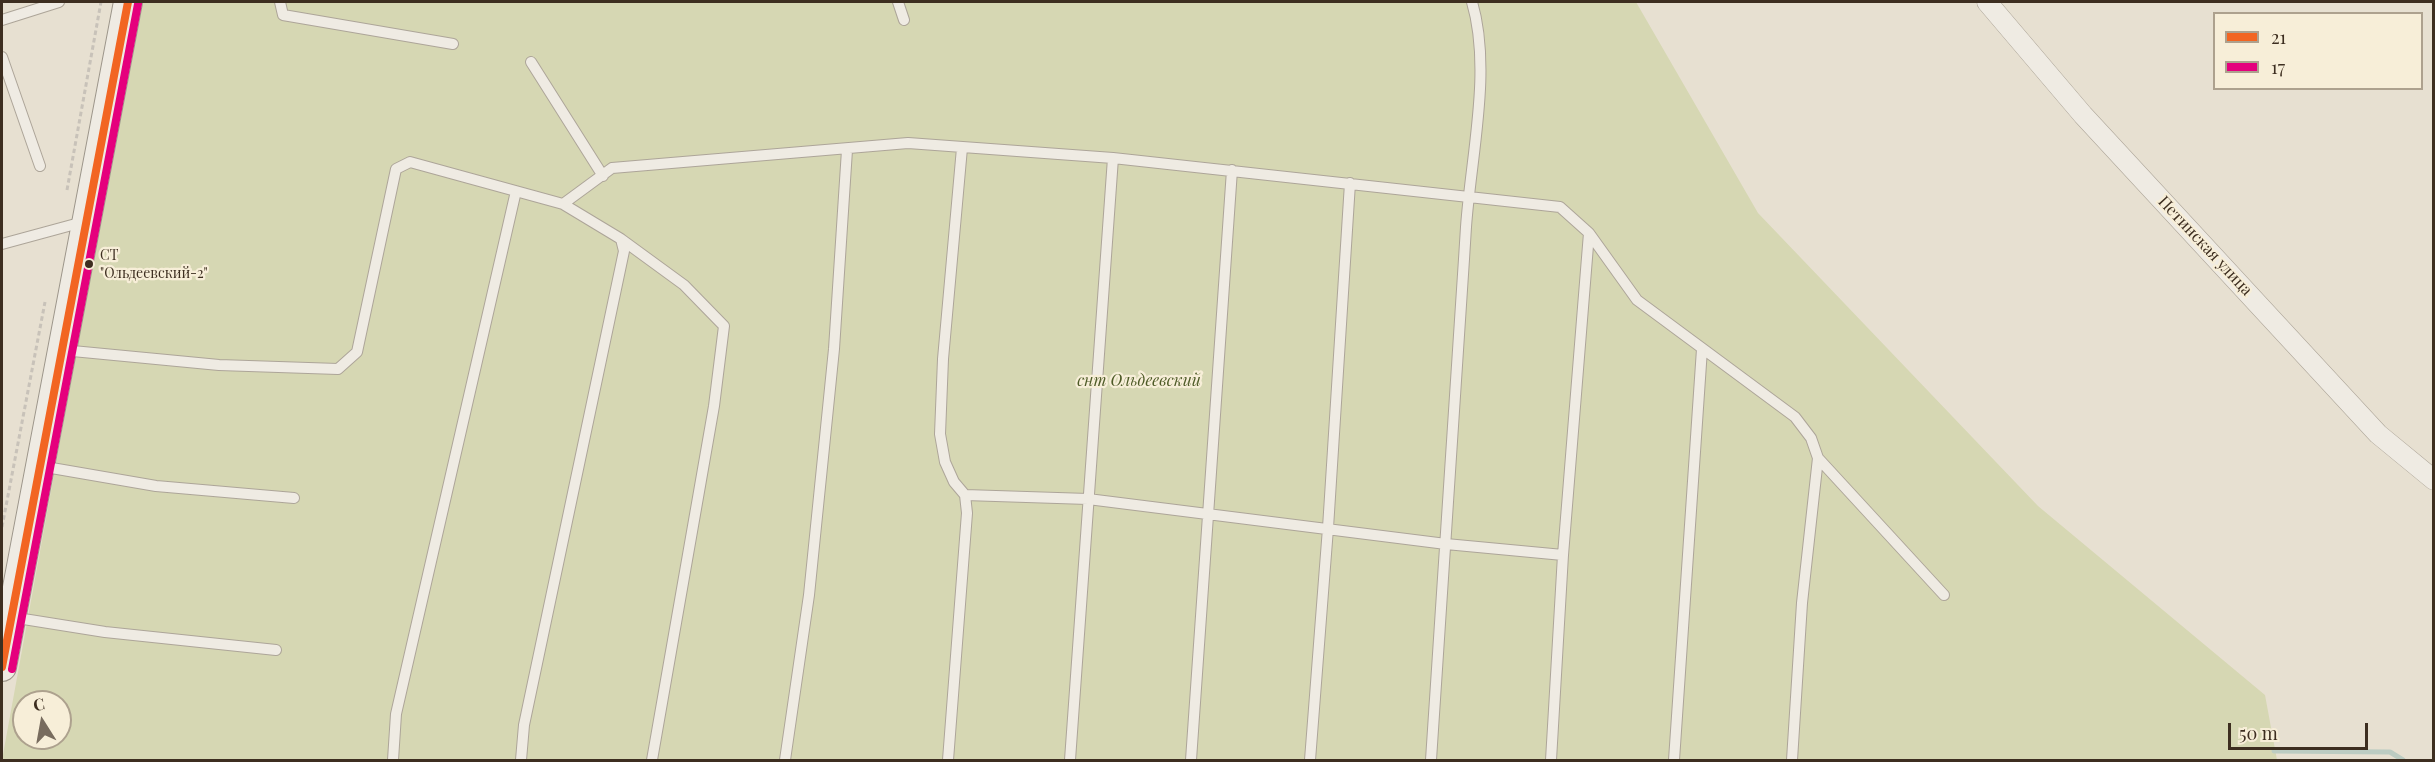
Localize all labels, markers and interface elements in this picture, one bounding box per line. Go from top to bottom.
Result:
legend [2213,12,2423,90]
text: 21 [2271,25,2286,49]
text: 17 [2271,55,2285,79]
street label: Петинская улица [2154,192,2256,300]
place label: СТ "Ольдеевский-2" [100,248,208,280]
marker: СТ "Ольдеевский-2" [83,258,95,270]
park label: снт Ольдеевский [1077,371,1201,391]
north arrow [12,690,72,750]
text: С [31,692,46,715]
scale bar [2231,711,2370,749]
text: 50 m [2239,721,2278,745]

